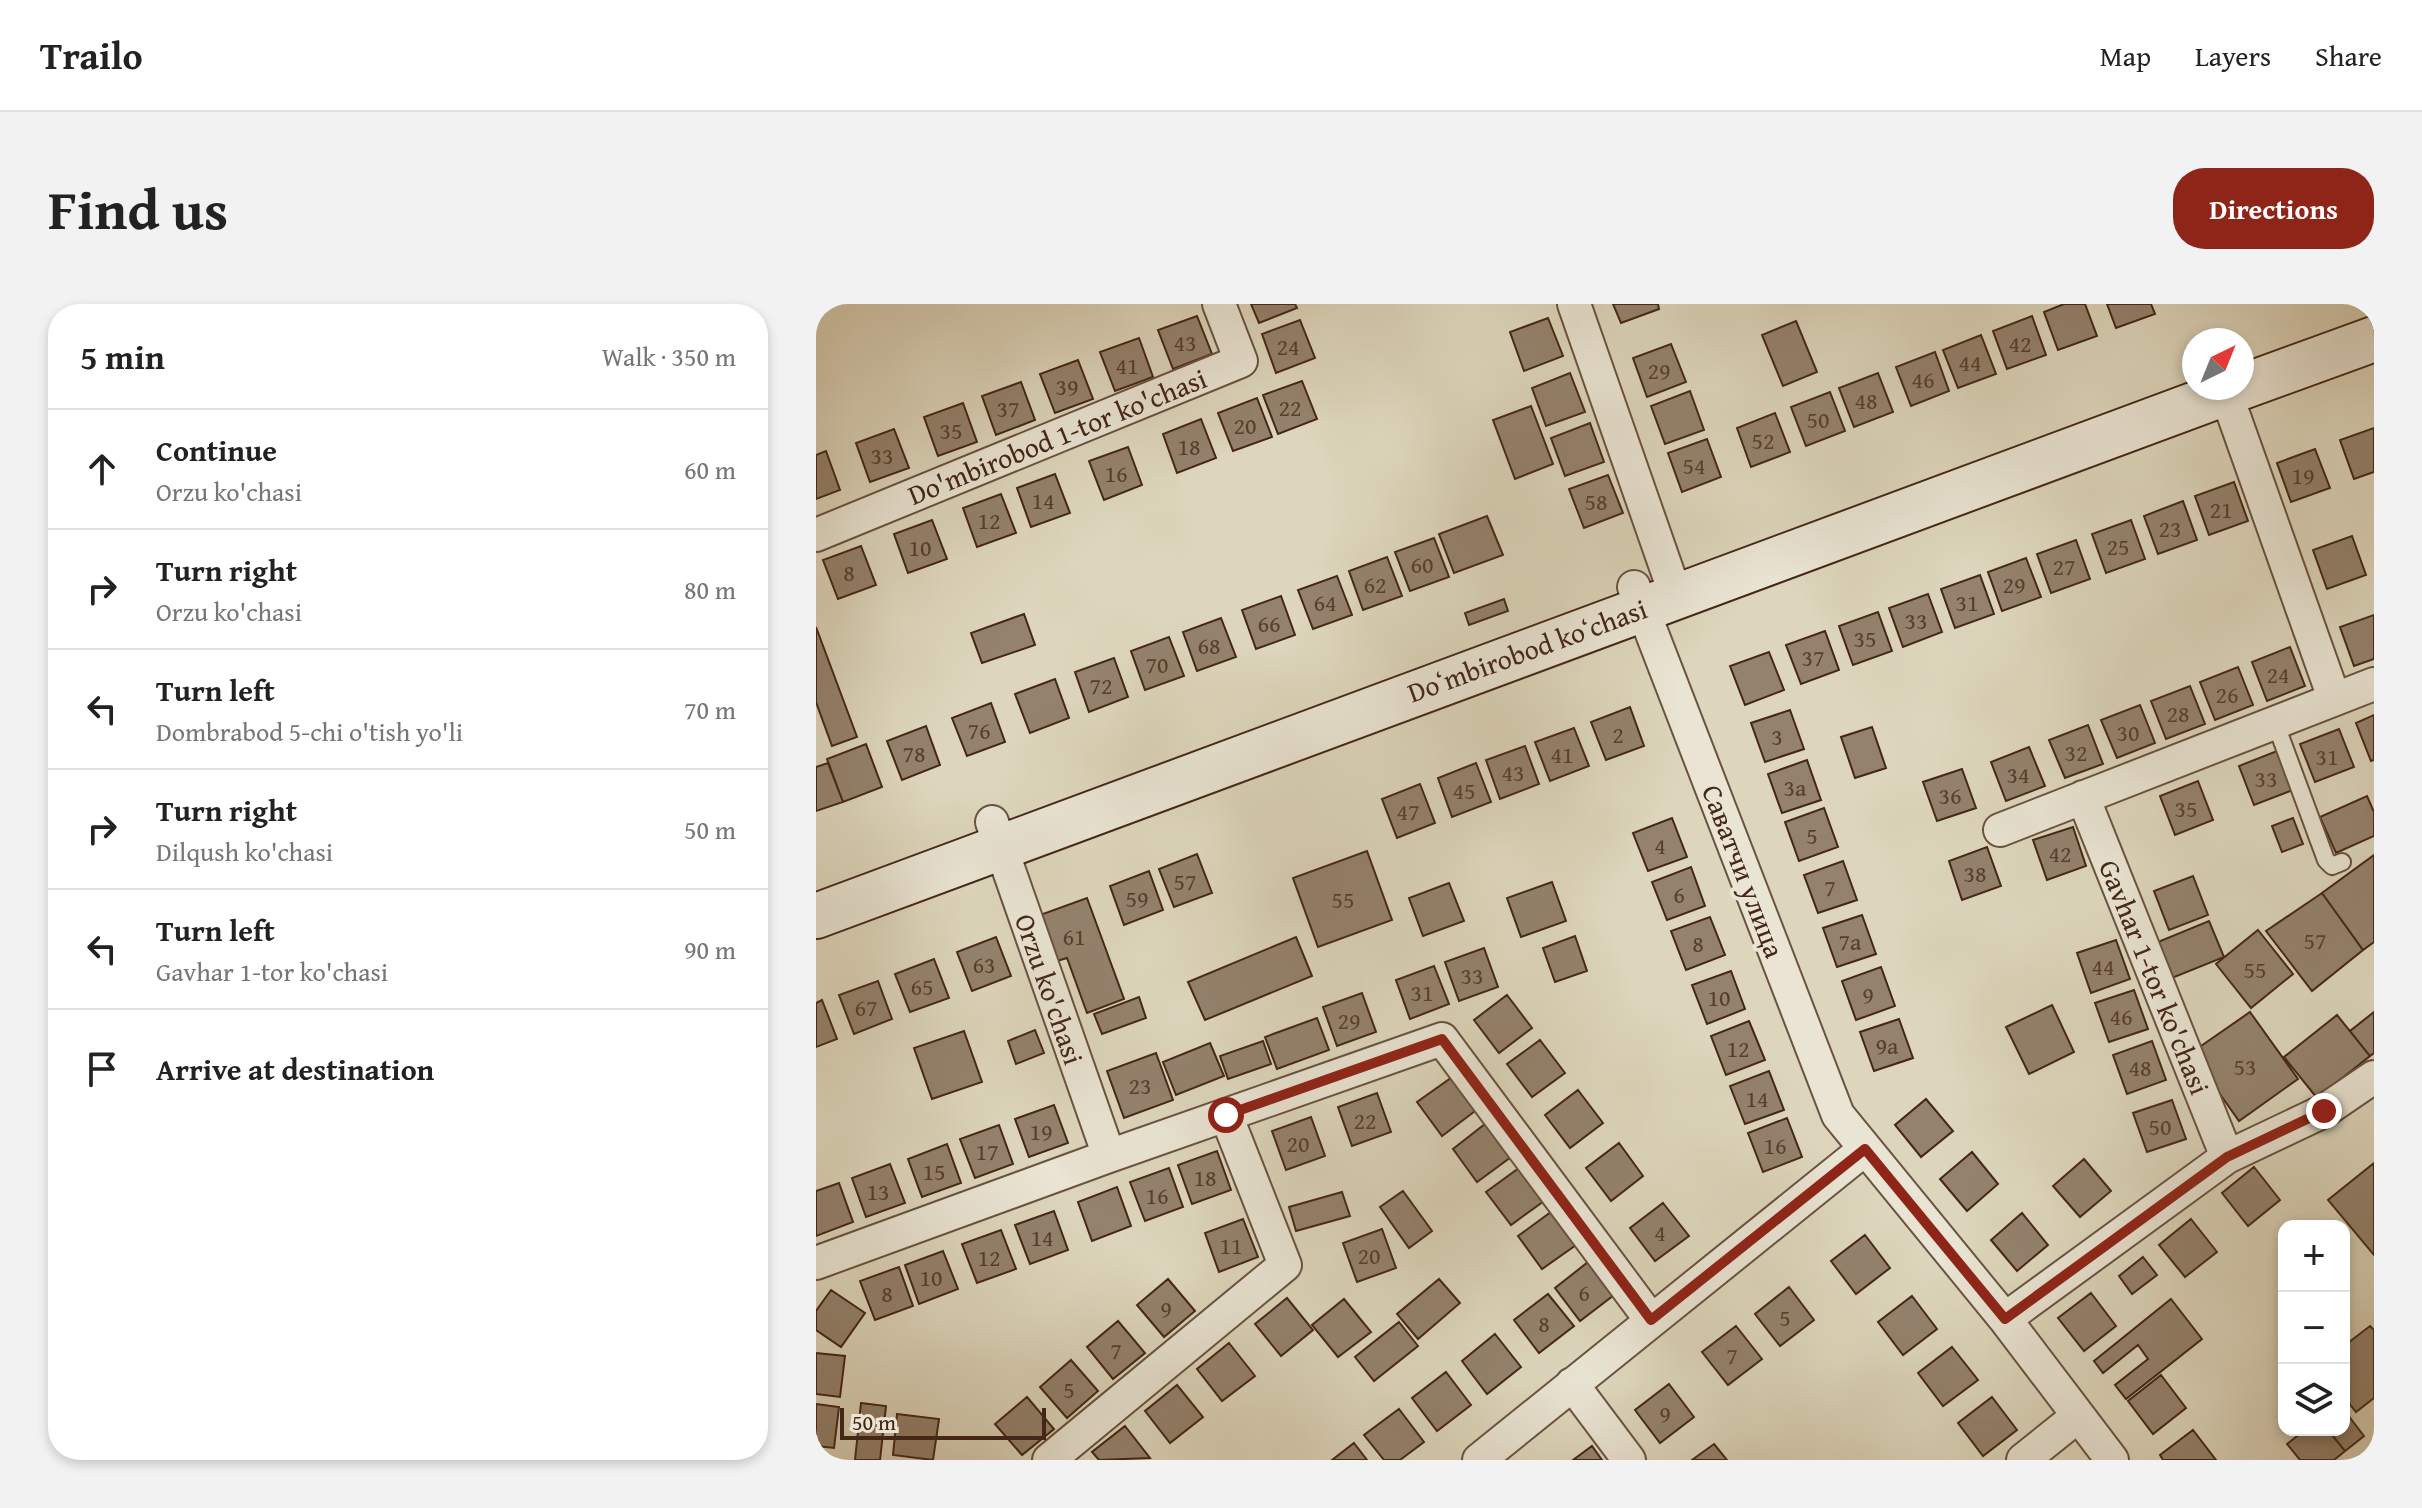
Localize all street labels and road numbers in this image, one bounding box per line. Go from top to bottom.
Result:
street label: Do'mbirobod 1-tor ko'chasi [901,357,1213,515]
street label: Doʻmbirobod koʻchasi [1401,588,1653,712]
street label: Саватчи улица [1692,778,1796,964]
street label: Gavhar 1-tor ko'chasi [2089,853,2221,1101]
street label: Orzu ko'chasi [1005,908,1095,1070]

